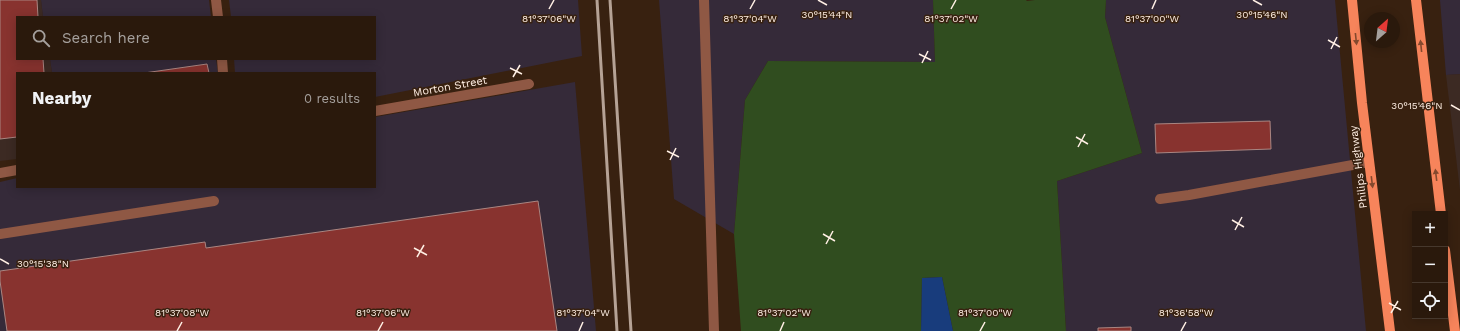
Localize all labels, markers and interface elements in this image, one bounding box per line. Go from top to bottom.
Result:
text: 30°15'44"N [802,9,852,20]
text: 30°15'46"N [1236,9,1288,20]
north arrow [1364,12,1400,48]
text: 81°37'06"W [522,13,576,24]
text: 81°37'04"W [723,13,777,24]
text: 81°37'02"W [924,13,978,24]
text: 81°37'00"W [1125,13,1179,24]
search box [16,16,376,60]
icon: search [30,27,52,49]
text: Search here [62,29,150,47]
one-way arrow [1352,33,1359,45]
one-way arrow [1418,40,1424,52]
street label: Morton Street [412,74,488,99]
text: Nearby [32,88,91,108]
text: 0 results [304,91,360,106]
text: 30°15'46"N [1391,100,1443,111]
street label: Philips Highway [1347,124,1370,209]
one-way arrow [1433,169,1439,181]
one-way arrow [1368,176,1375,188]
map controls [1412,211,1448,319]
button: + [1412,211,1448,247]
button: − [1412,247,1448,283]
text: 30°15'38"N [17,258,69,269]
button: locate [1412,283,1448,319]
text: 81°37'08"W [155,307,209,318]
text: 81°37'06"W [356,307,410,318]
text: 81°37'04"W [556,307,610,318]
text: 81°37'02"W [757,307,811,318]
text: 81°37'00"W [958,307,1012,318]
text: 81°36'58"W [1159,307,1214,318]

